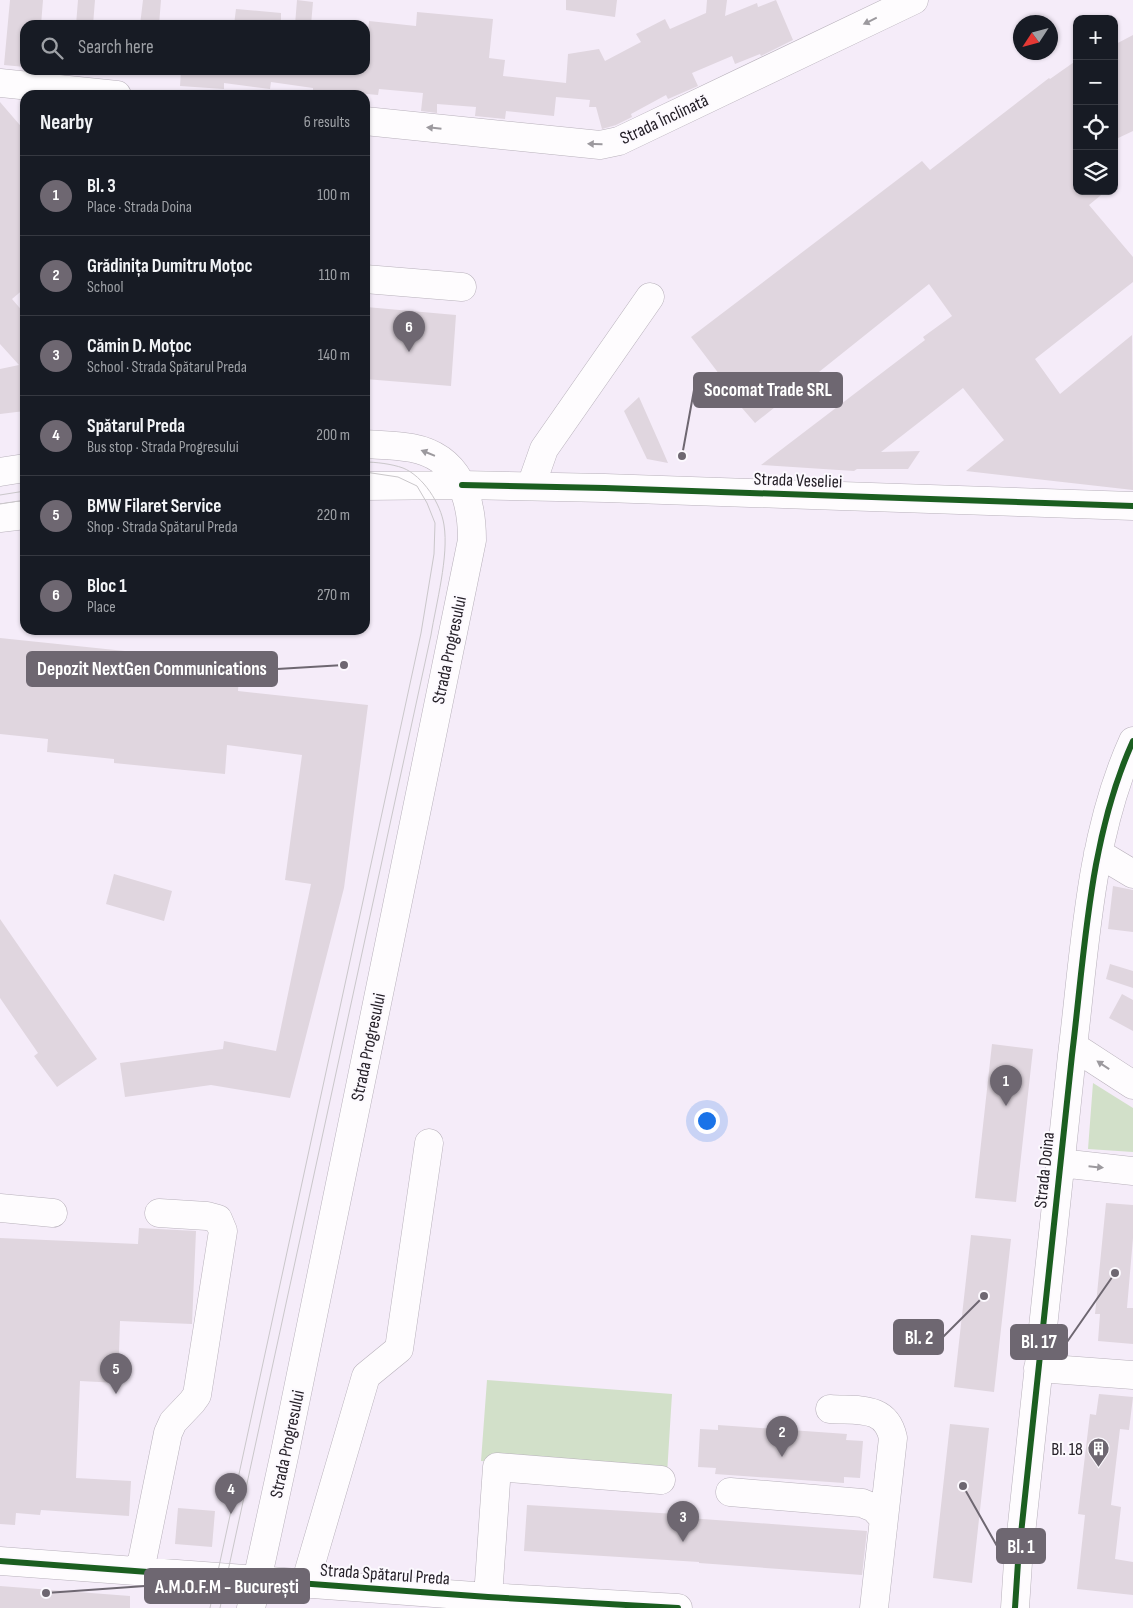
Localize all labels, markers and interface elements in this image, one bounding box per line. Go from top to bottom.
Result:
north arrow [1013,15,1058,60]
map controls [1073,15,1118,195]
button: + [1073,15,1118,60]
one-way arrow [863,17,877,25]
search box [20,20,370,75]
icon: search [38,34,66,62]
text: Search here [78,36,154,59]
button: − [1073,60,1118,105]
street label: Strada Înclinată [617,90,712,149]
button: locate [1073,105,1118,150]
text: Nearby [40,110,93,135]
text: 6 results [304,113,350,132]
one-way arrow [425,124,441,132]
one-way arrow [587,140,603,148]
button: layers [1073,150,1118,195]
text: Bl. 3 [87,175,116,198]
text: 1 [53,186,59,205]
text: 100 m [317,186,350,205]
text: Place · Strada Doina [87,198,192,217]
text: Grădinița Dumitru Moțoc [87,255,253,278]
text: 2 [52,266,60,285]
text: 110 m [319,266,350,285]
text: School [87,278,123,297]
pin: 6 [393,311,425,352]
text: Cămin D. Moțoc [87,335,192,358]
text: 3 [52,346,60,365]
text: 140 m [318,346,350,365]
text: School · Strada Spătarul Preda [87,358,247,377]
callout: Socomat Trade SRL [694,373,842,407]
text: Socomat Trade SRL [704,379,833,402]
text: Spătarul Preda [87,415,185,438]
text: 4 [52,426,60,445]
text: 200 m [316,426,350,445]
text: Bus stop · Strada Progresului [87,438,239,457]
one-way arrow [420,449,435,457]
street label: Strada Veseliei [753,468,843,493]
text: BMW Filaret Service [87,495,221,518]
text: 5 [52,506,60,525]
text: 220 m [317,506,350,525]
text: Shop · Strada Spătarul Preda [87,518,238,537]
text: Bloc 1 [87,575,127,598]
text: 6 [52,586,60,605]
text: 270 m [317,586,350,605]
street label: Strada Progresului [428,594,471,706]
text: Place [87,598,116,617]
callout: Depozit NextGen Communications [27,652,277,686]
text: Depozit NextGen Communications [37,658,267,681]
street label: Strada Progresului [347,991,390,1103]
one-way arrow [1096,1061,1110,1070]
pin: 1 [990,1065,1022,1106]
your location [694,1108,720,1134]
street label: Strada Doina [1030,1131,1059,1209]
one-way arrow [1089,1163,1105,1171]
callout: Bl. 2 [894,1320,943,1354]
callout: Bl. 17 [1011,1325,1067,1359]
text: Bl. 2 [905,1327,933,1350]
text: Bl. 17 [1021,1331,1058,1354]
pin: 5 [100,1353,132,1394]
street label: Strada Progresului [266,1388,309,1500]
pin: 2 [766,1416,798,1457]
building icon: Bl. 18 [1087,1437,1111,1468]
place label: Bl. 18 [1051,1439,1083,1460]
pin: 4 [215,1473,247,1514]
pin: 3 [667,1501,699,1542]
callout: Bl. 1 [997,1529,1045,1563]
text: Bl. 1 [1007,1536,1035,1559]
street label: Strada Spătarul Preda [320,1559,450,1590]
callout: A.M.O.F.M - București [145,1569,309,1603]
text: A.M.O.F.M - București [154,1576,299,1599]

